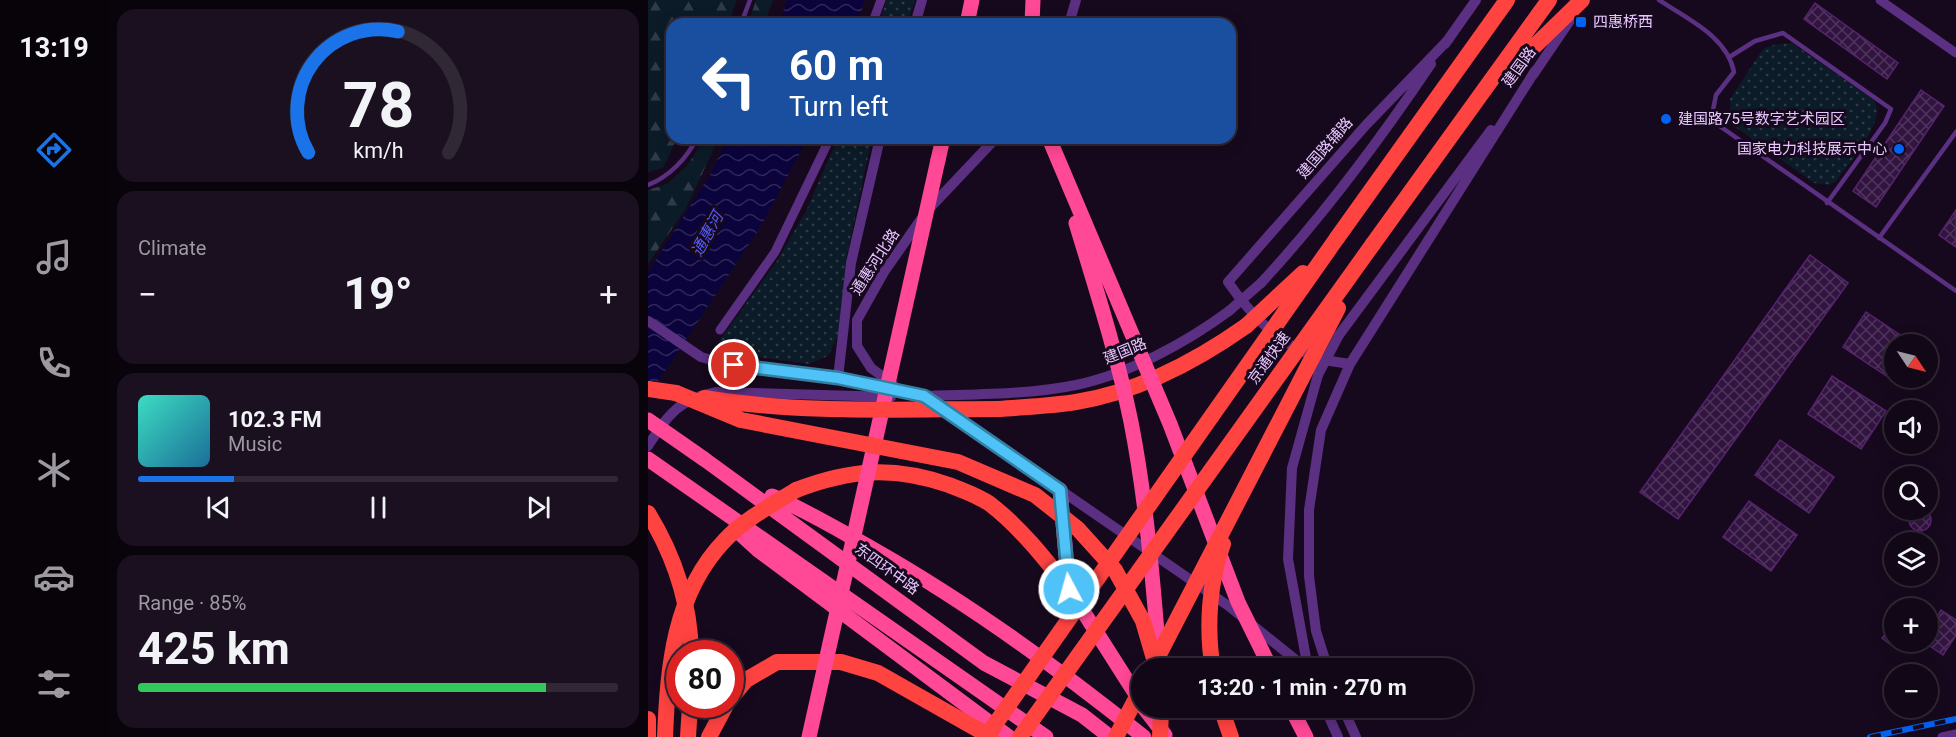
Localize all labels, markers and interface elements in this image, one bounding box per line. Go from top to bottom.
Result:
place label: 四惠桥西 [1593,13,1653,31]
marker: 四惠桥西 [1574,15,1588,29]
text: 13:19 [19,32,89,64]
text: 60 m [789,41,884,90]
icon: left [690,42,768,120]
street label: 建国路 [1498,44,1540,90]
text: 78 [342,69,414,142]
text: Turn left [789,91,889,123]
place label: 建国路75号数字艺术园区 [1678,110,1845,128]
marker: 建国路75号数字艺术园区 [1659,112,1673,126]
street label: 建国路辅路 [1294,114,1356,182]
icon: directions [33,129,75,171]
text: km/h [353,138,403,163]
place label: 国家电力科技展示中心 [1737,140,1887,158]
marker: 国家电力科技展示中心 [1892,142,1906,156]
water label: 通惠河 [687,206,728,260]
street label: 通惠河北路 [847,226,903,298]
icon: music [33,236,75,278]
text: Climate [138,236,206,260]
text: 19° [343,267,413,320]
text: − [138,275,157,314]
text: + [599,275,618,314]
street label: 京通快速 [1244,328,1294,388]
street label: 建国路 [1101,334,1149,368]
north arrow [1884,334,1938,388]
map controls [1884,334,1938,718]
pin [708,339,759,390]
icon: phone [33,342,75,384]
icon: arrive [717,348,750,381]
button: sound [1884,400,1938,454]
text: 102.3 FM [228,407,322,432]
text: Music [228,432,282,456]
icon: climate [33,449,75,491]
button: search [1884,466,1938,520]
icon: previous [202,491,235,524]
icon: pause [362,491,395,524]
icon: next [522,491,555,524]
button: layers [1884,532,1938,586]
street label: 东四环中路 [851,540,923,598]
icon: car [33,556,75,598]
position arrow [1037,557,1101,621]
text: Range · 85% [138,591,246,615]
button: + [1884,598,1938,652]
text: 425 km [138,622,290,675]
speed limit sign: 80 [666,640,744,718]
icon: filters [33,663,75,705]
button: − [1884,664,1938,718]
text: 13:20 · 1 min · 270 m [1197,675,1407,700]

